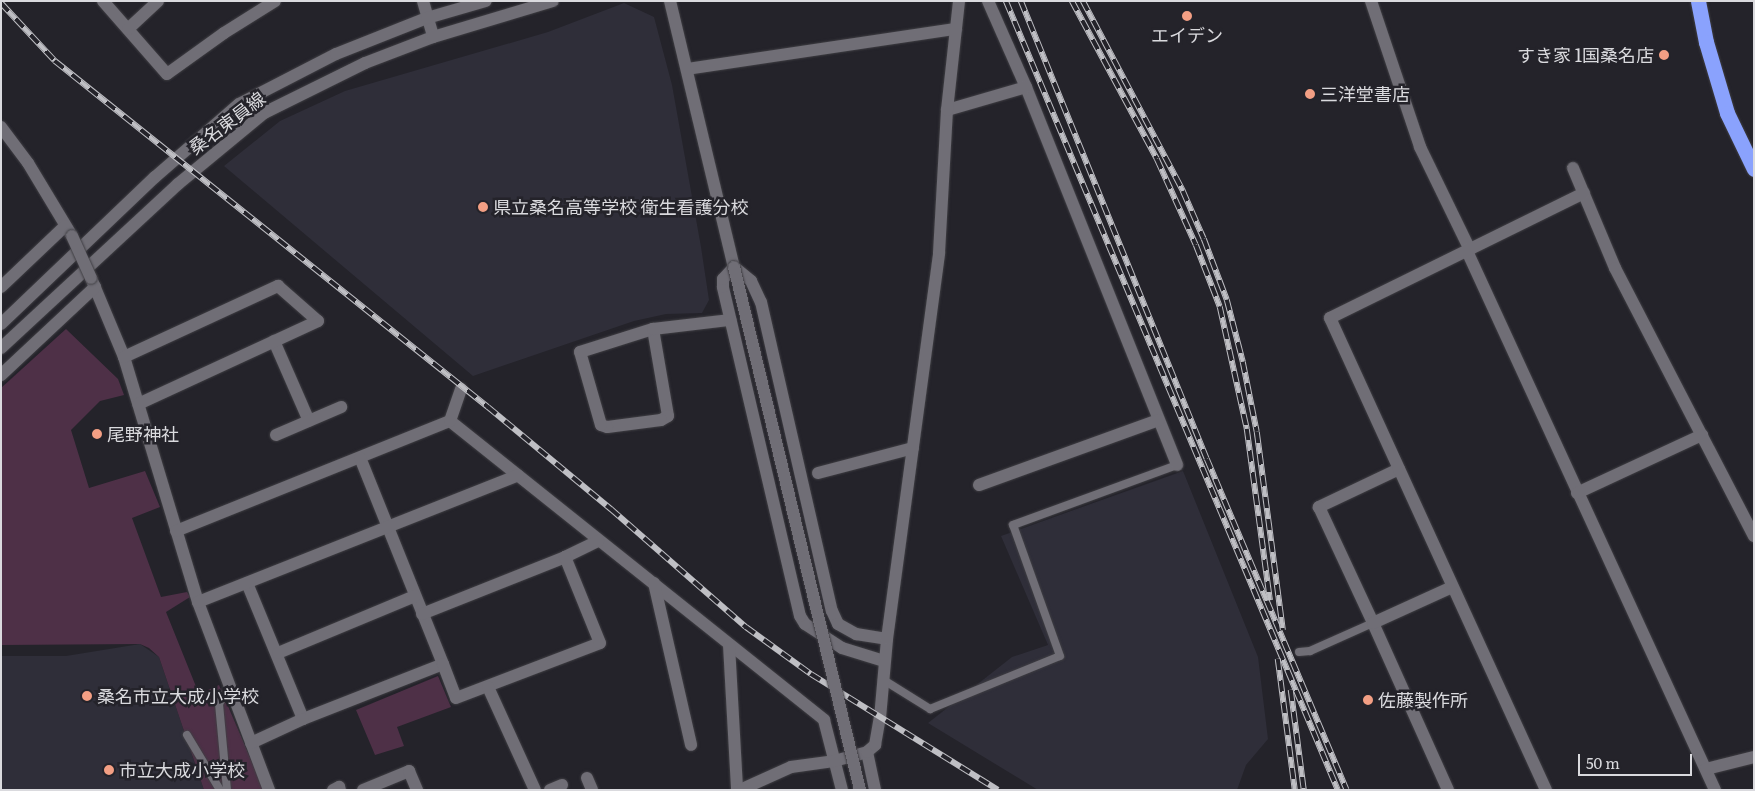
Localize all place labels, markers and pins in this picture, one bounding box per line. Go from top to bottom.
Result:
marker: エイデン [1181,10,1193,22]
place label: エイデン [1151,24,1223,46]
place label: すき家 1国桑名店 [1517,44,1654,66]
marker: すき家 1国桑名店 [1658,49,1670,61]
place label: 三洋堂書店 [1320,83,1410,105]
marker: 三洋堂書店 [1304,88,1316,100]
place label: 県立桑名高等学校 衛生看護分校 [493,196,749,218]
marker: 県立桑名高等学校 衛生看護分校 [477,201,489,213]
place label: 尾野神社 [107,423,179,445]
marker: 尾野神社 [91,428,103,440]
place label: 桑名市立大成小学校 [97,685,259,707]
place label: 佐藤製作所 [1378,689,1468,711]
marker: 桑名市立大成小学校 [81,690,93,702]
marker: 佐藤製作所 [1362,694,1374,706]
place label: 市立大成小学校 [119,759,245,781]
marker: 市立大成小学校 [103,764,115,776]

